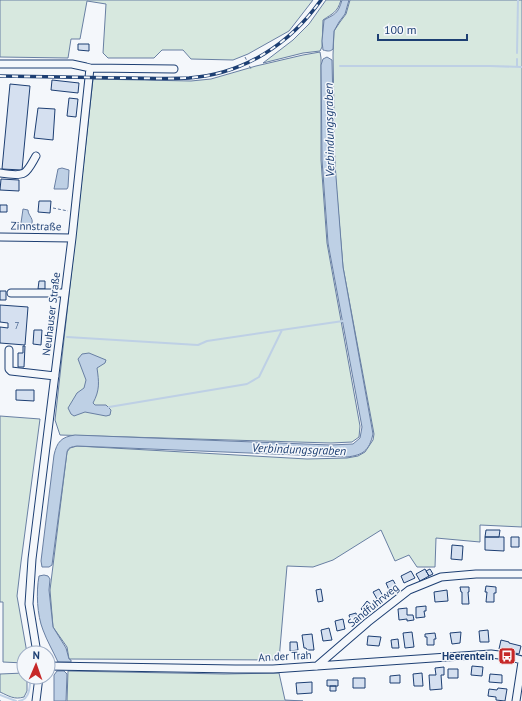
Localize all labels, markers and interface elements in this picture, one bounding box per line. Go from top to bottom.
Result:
scale bar [378,16,467,42]
text: 100 m [384,22,417,37]
water label: Verbindungsgraben [321,83,337,177]
street label: Zinnstraße [11,219,62,233]
street label: Neuhauser Straße [39,271,63,357]
house number: 7 [15,320,20,331]
water label: Verbindungsgraben [252,440,346,458]
street label: Sandfuhrweg [345,580,401,630]
north arrow [16,645,56,685]
bus stop icon: Heerentein [497,646,517,666]
text: N [32,648,40,662]
street label: An der Trah [258,648,312,664]
place label: Heerentein [442,649,494,663]

